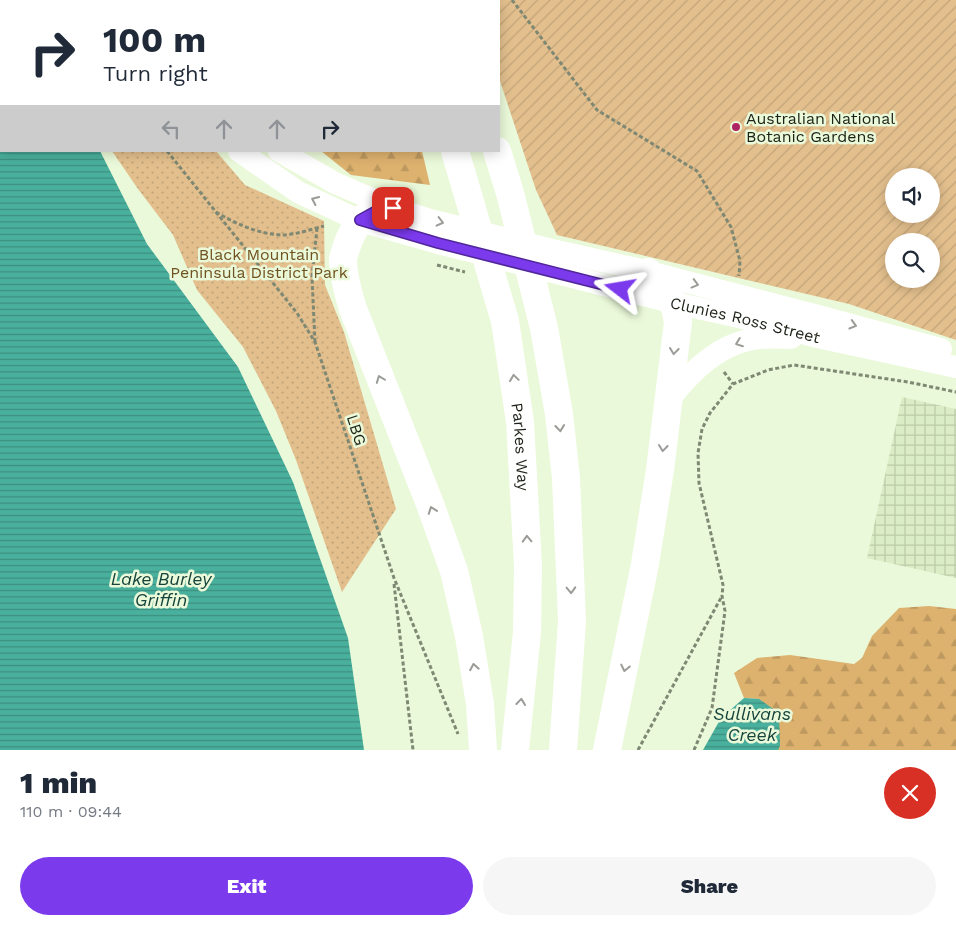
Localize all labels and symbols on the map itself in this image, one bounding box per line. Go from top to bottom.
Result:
place label: Australian National Botanic Gardens [746,109,895,146]
marker: Australian National Botanic Gardens [730,121,742,133]
pin [372,187,414,229]
one-way arrow [312,197,321,207]
one-way arrow [435,216,444,227]
park label: Black Mountain Peninsula District Park [170,245,348,282]
position arrow [593,262,645,314]
one-way arrow [691,279,699,289]
street label: Clunies Ross Street [668,293,822,347]
one-way arrow [848,319,857,330]
one-way arrow [735,337,744,348]
one-way arrow [669,348,680,356]
one-way arrow [509,373,520,381]
one-way arrow [376,376,386,384]
street label: Parkes Way [507,401,533,492]
street label: LBG [343,412,370,448]
one-way arrow [554,424,565,432]
one-way arrow [658,444,669,452]
one-way arrow [428,507,438,515]
one-way arrow [522,535,533,543]
water label: Lake Burley Griffin [111,568,213,610]
one-way arrow [566,586,577,594]
one-way arrow [470,662,480,671]
one-way arrow [620,664,631,673]
one-way arrow [515,697,526,705]
water label: Sullivans Creek [713,703,791,745]

